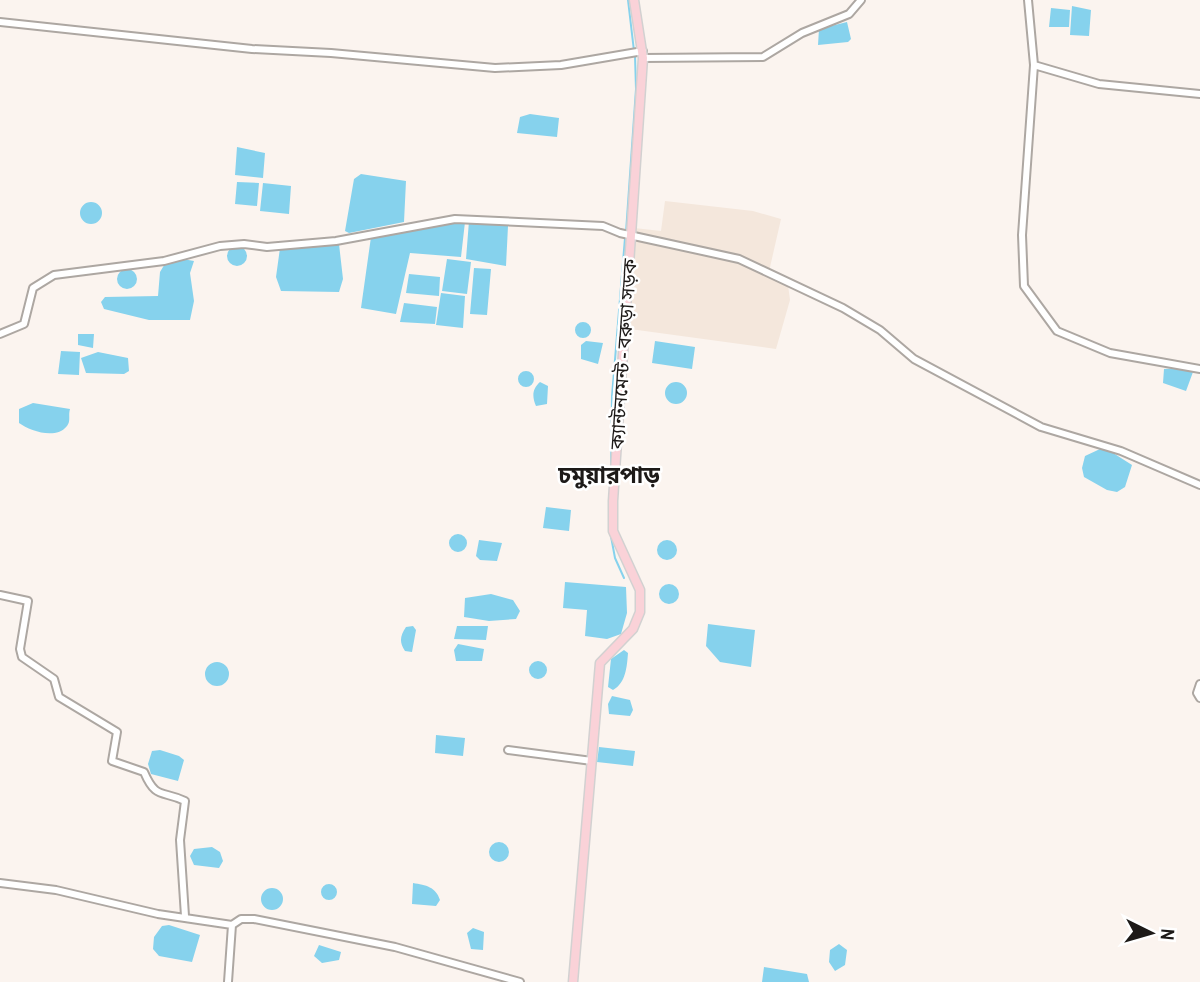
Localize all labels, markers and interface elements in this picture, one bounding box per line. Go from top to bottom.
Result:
street label: ক্যান্টনমেন্ট - বরুড়া সড়ক [603,257,643,451]
district label: চমুয়ারপাড় [557,459,660,490]
north arrow [1116,898,1186,968]
text: N [1154,928,1181,941]

